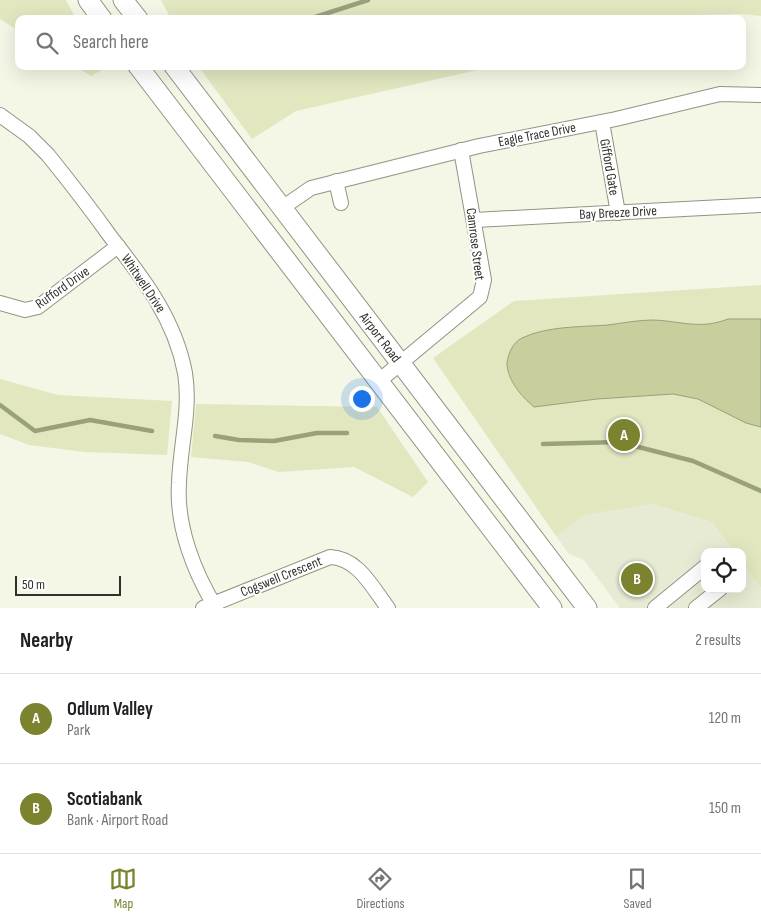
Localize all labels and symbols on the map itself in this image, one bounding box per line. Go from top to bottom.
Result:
street label: Eagle Trace Drive [497,119,577,150]
street label: Gifford Gate [596,137,623,197]
street label: Bay Breeze Drive [579,202,657,223]
street label: Camrose Street [463,207,488,281]
street label: Whitwell Drive [118,251,169,316]
street label: Rufford Drive [32,263,93,312]
street label: Airport Road [355,308,405,366]
your location [349,386,375,412]
pin: A [608,416,640,454]
street label: Cogswell Crescent [238,552,325,601]
pin: B [621,560,653,598]
scale bar [15,573,121,596]

